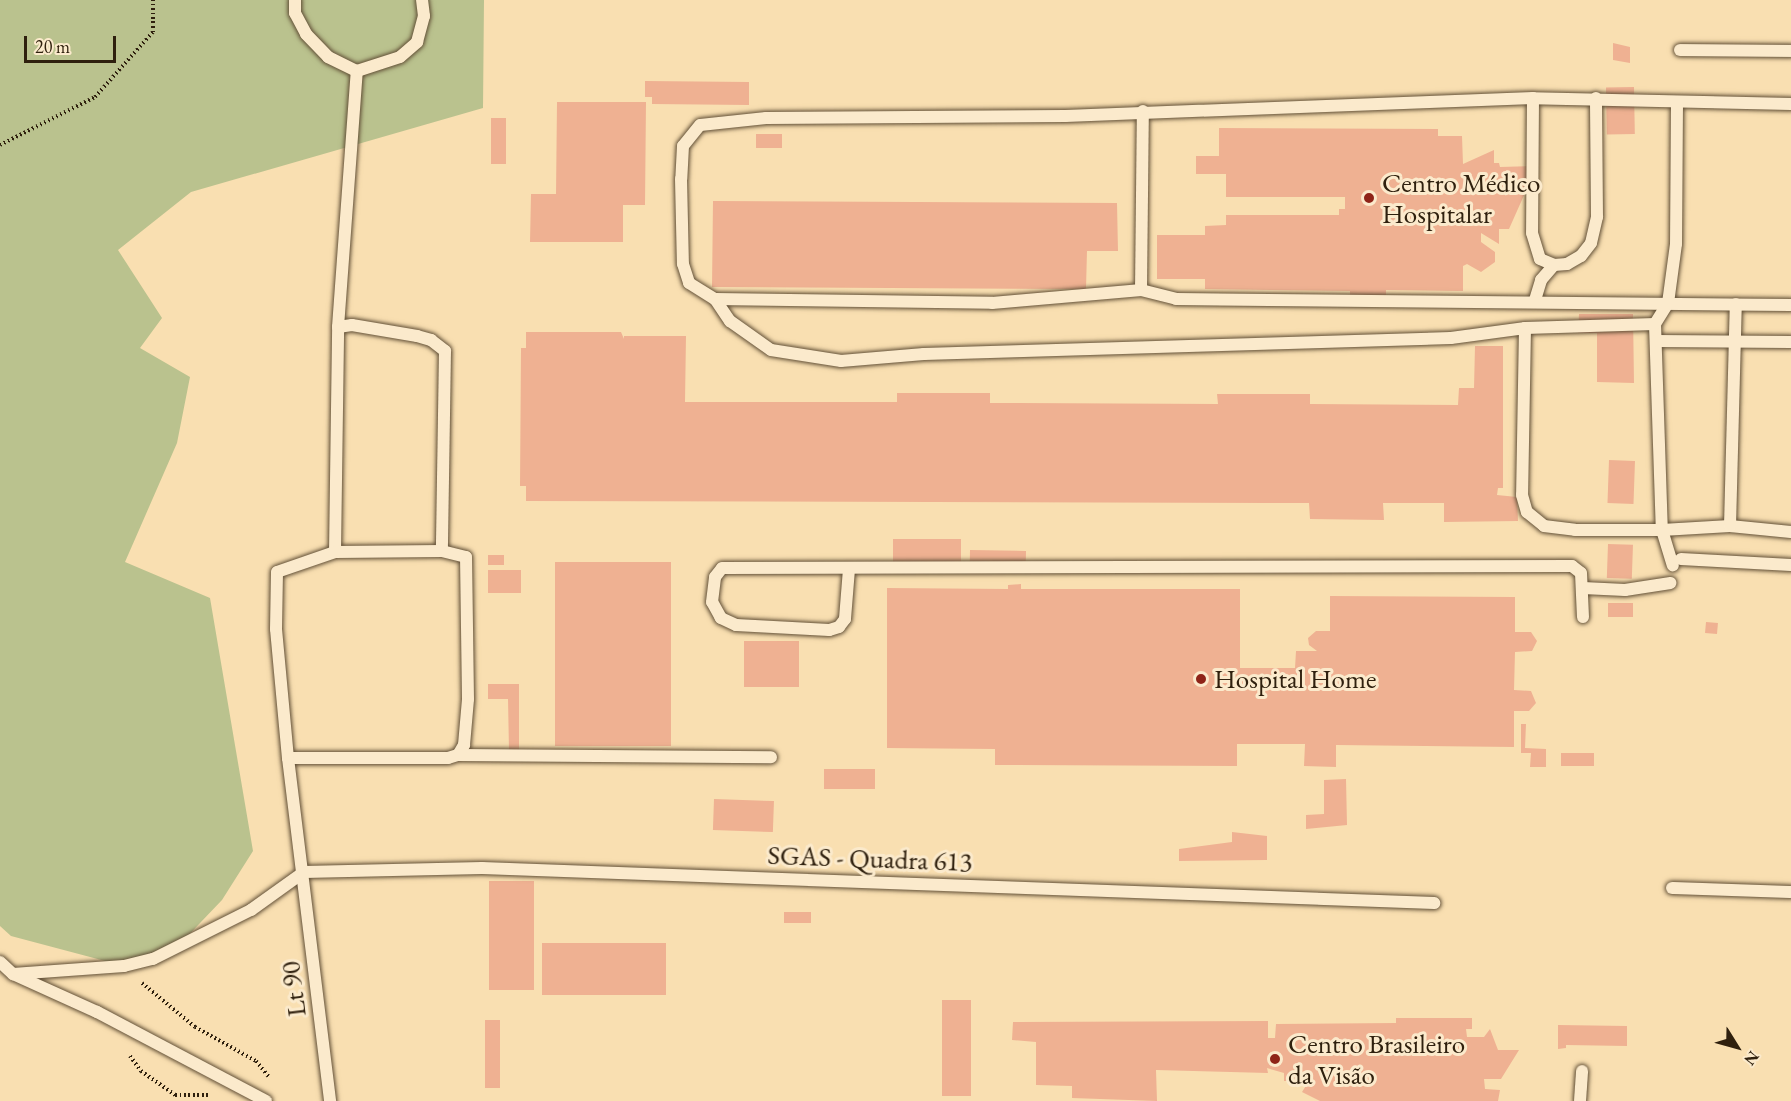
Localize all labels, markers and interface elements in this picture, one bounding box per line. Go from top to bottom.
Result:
scale bar [27,24,118,62]
text: 20 m [35,35,70,58]
place label: Centro Médico Hospitalar [1382,166,1540,229]
marker: Centro Médico Hospitalar [1360,189,1378,207]
place label: Hospital Home [1214,663,1376,695]
marker: Hospital Home [1192,670,1210,688]
street label: SGAS - Quadra 613 [767,838,973,878]
street label: Lt 90 [274,959,312,1019]
north arrow [1707,1017,1767,1077]
place label: Centro Brasileiro da Visão [1288,1027,1465,1090]
text: N [1739,1047,1764,1070]
marker: Centro Brasileiro da Visão [1266,1050,1284,1068]

